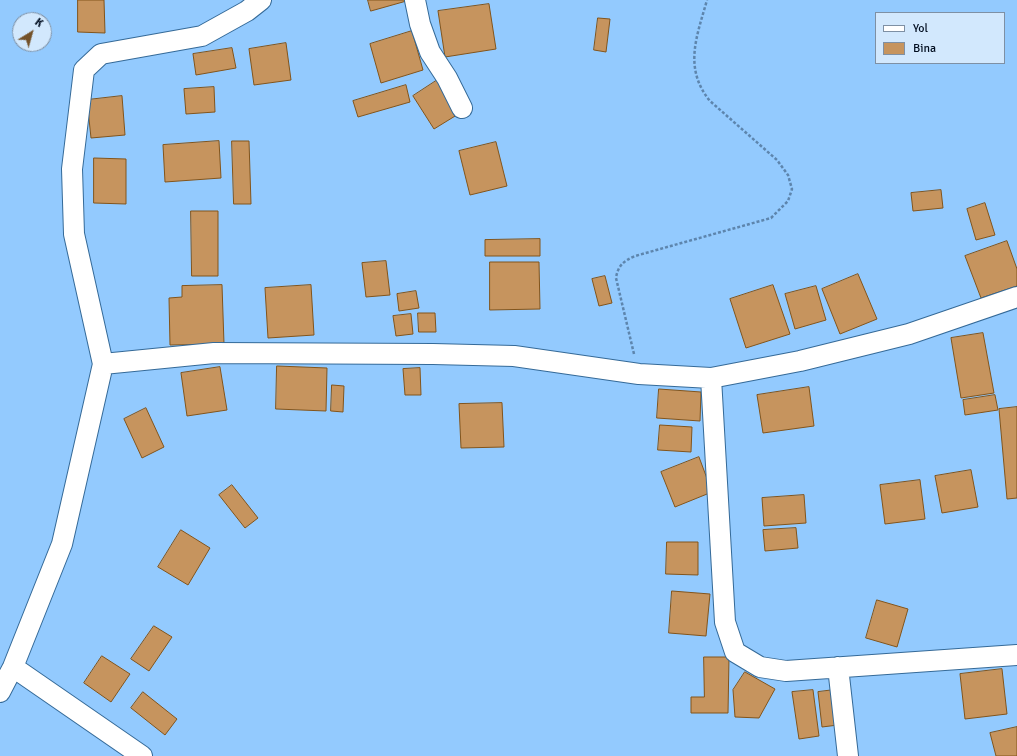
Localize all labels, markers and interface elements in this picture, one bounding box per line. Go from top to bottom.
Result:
north arrow [12,12,52,52]
legend [875,12,1005,64]
text: K [32,16,46,30]
text: Yol [913,21,928,36]
text: Bina [913,41,936,56]

